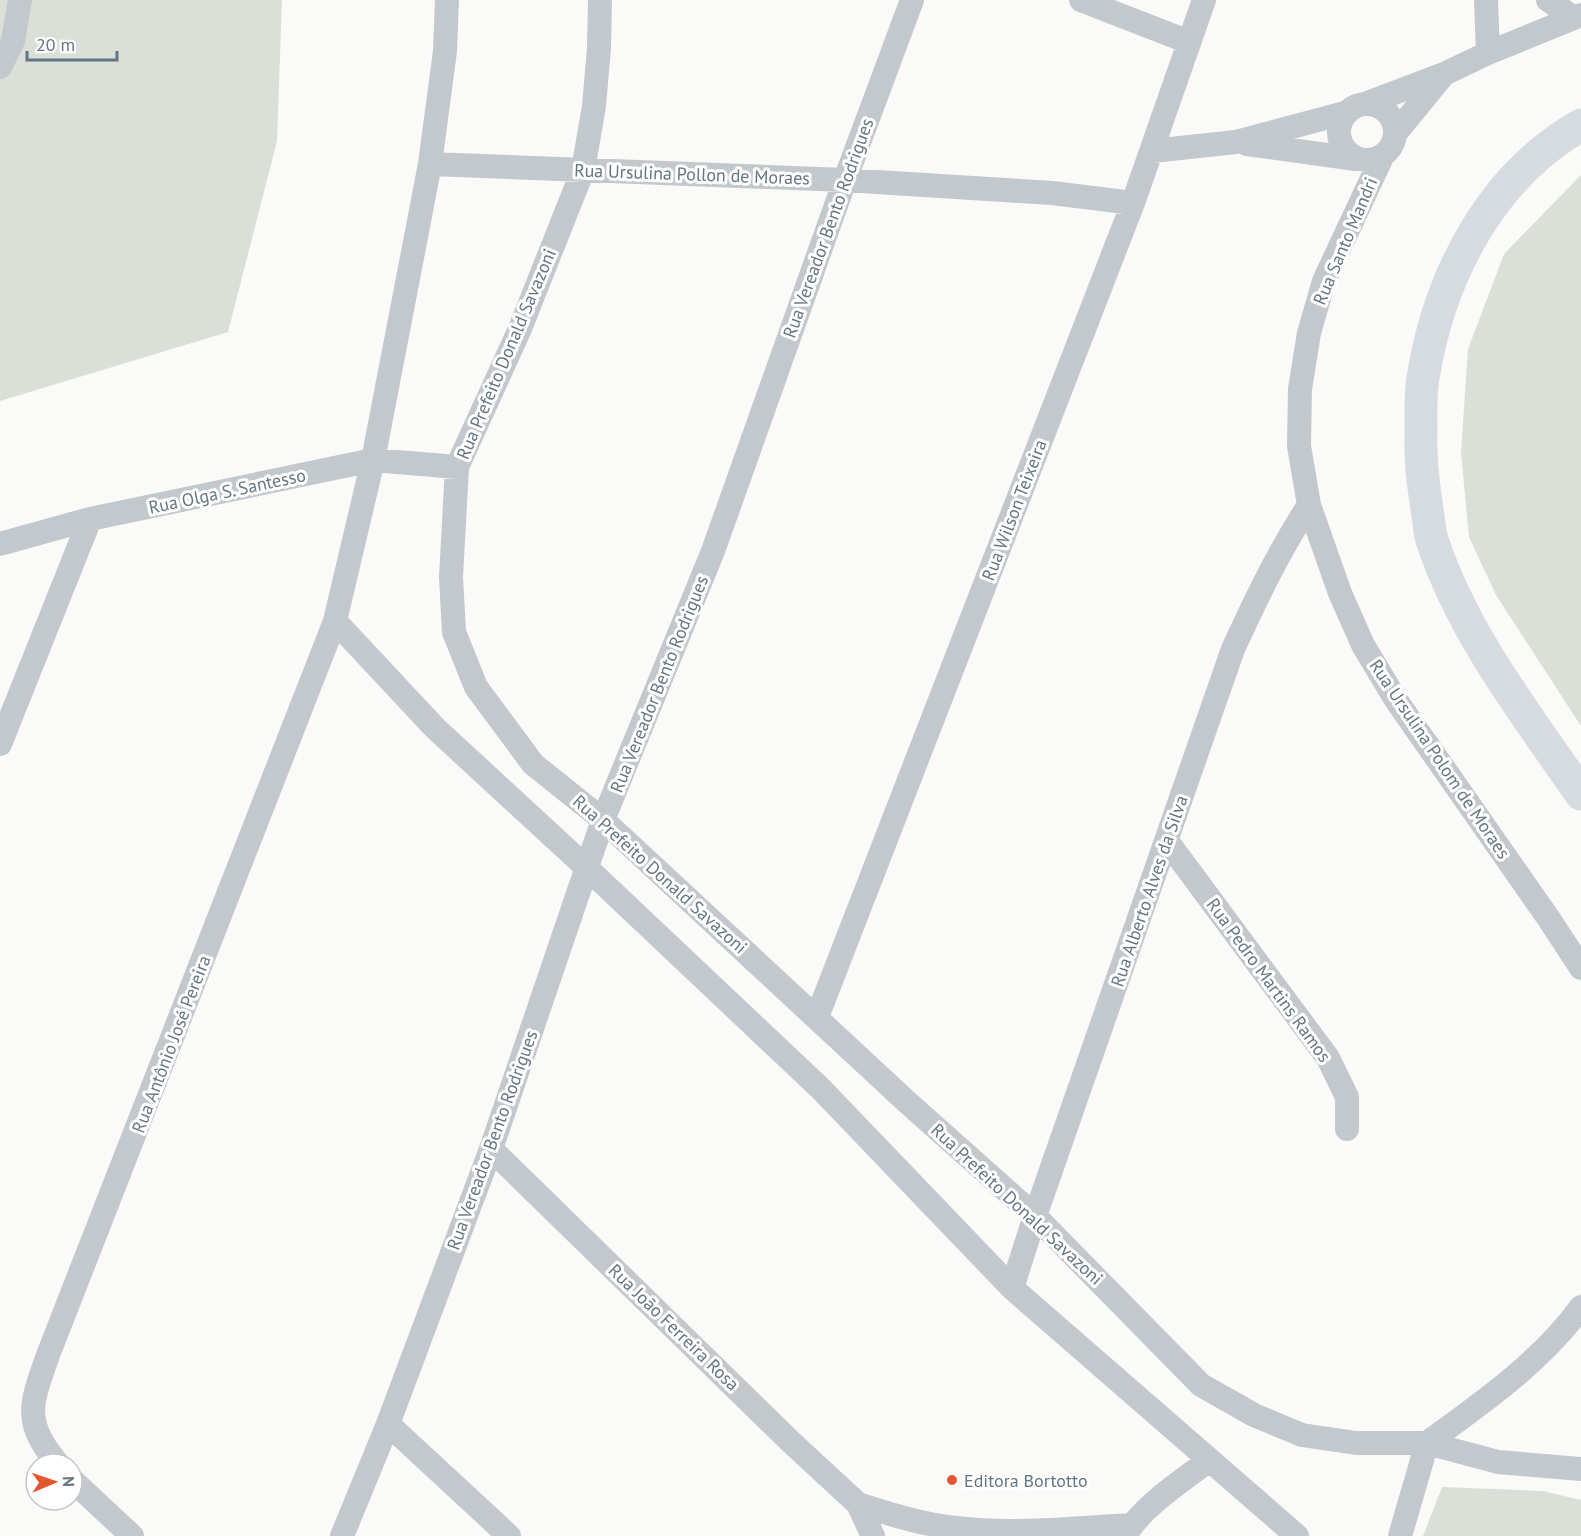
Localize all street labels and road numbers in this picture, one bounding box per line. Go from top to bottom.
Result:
street label: Rua Vereador Bento Rodrigues [777,115,879,341]
street label: Rua Ursulina Pollon de Moraes [574,158,810,190]
street label: Rua Santo Mandri [1308,174,1382,308]
street label: Rua Prefeito Donald Savazoni [451,245,561,463]
street label: Rua Wilson Teixeira [976,436,1052,584]
street label: Rua Olga S. Santesso [146,463,308,519]
street label: Rua Vereador Bento Rodrigues [605,572,713,796]
street label: Rua Ursulina Polom de Moraes [1365,655,1515,863]
street label: Rua Prefeito Donald Savazoni [568,790,752,958]
street label: Rua Alberto Alves da Silva [1105,792,1193,990]
street label: Rua Pedro Martins Ramos [1202,894,1336,1066]
street label: Rua Antônio José Pereira [126,952,216,1136]
street label: Rua Vereador Bento Rodrigues [441,1027,543,1253]
street label: Rua Prefeito Donald Savazoni [926,1118,1108,1290]
street label: Rua João Ferreira Rosa [604,1259,744,1395]

